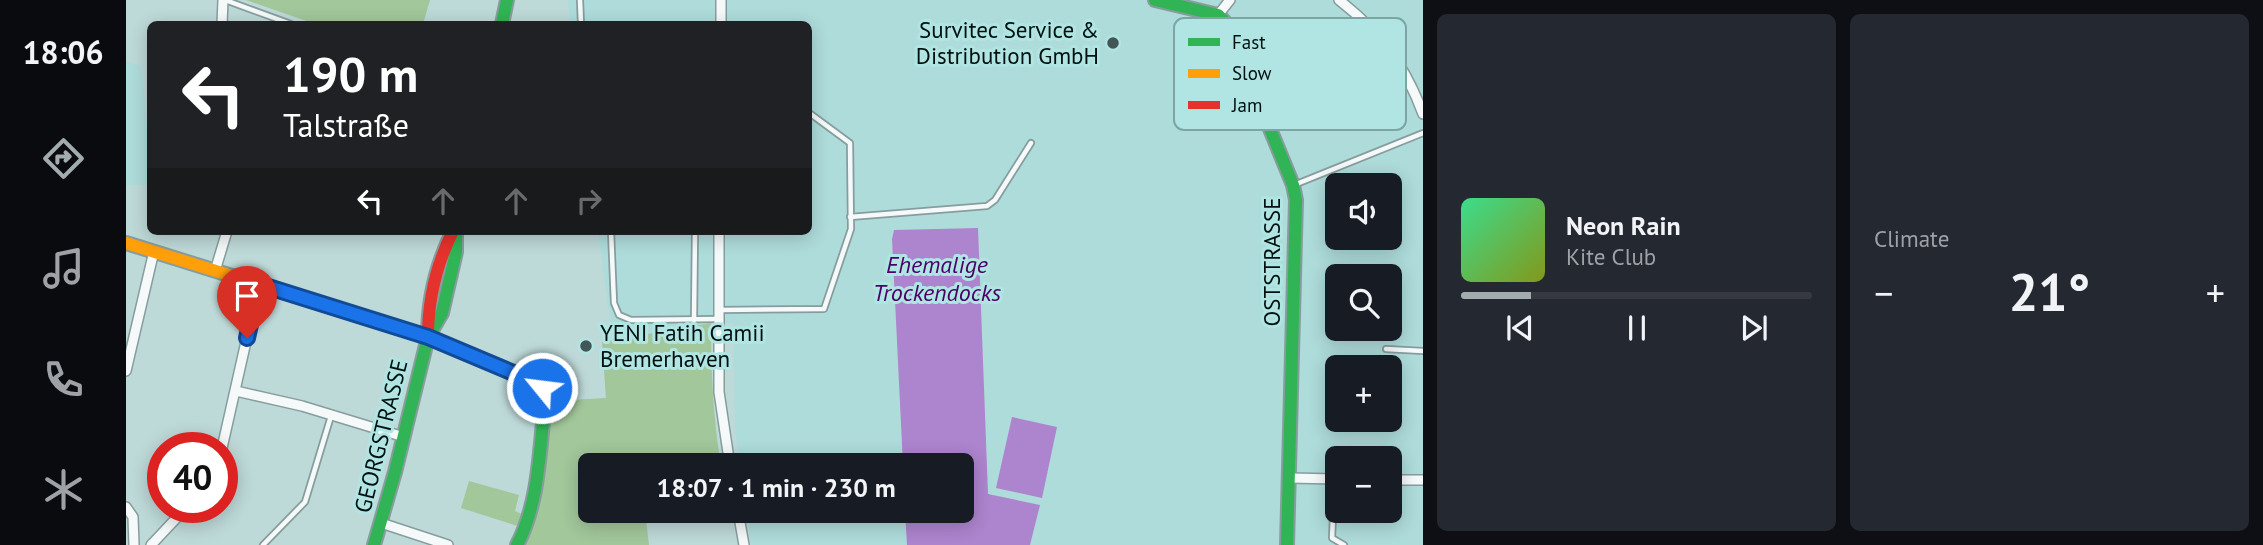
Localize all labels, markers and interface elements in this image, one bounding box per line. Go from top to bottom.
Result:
place label: Survitec Service & Distribution GmbH [916,15,1099,70]
legend [1174,18,1406,130]
text: Fast [1232,30,1266,54]
text: 18:06 [22,31,104,73]
marker: Survitec Service & Distribution GmbH [1105,35,1121,51]
text: 190 m [283,42,418,106]
icon: left [168,49,259,140]
text: Slow [1232,61,1272,85]
text: Jam [1231,93,1262,117]
text: Talstraße [283,104,409,146]
icon: directions [39,134,88,183]
map controls [1325,173,1402,523]
button: sound [1325,173,1402,250]
icon: left [351,182,389,220]
icon: ahead [424,182,462,220]
icon: ahead [497,182,535,220]
icon: right [570,182,608,220]
street label: OSTSTRASSE [1257,198,1286,326]
text: Neon Rain [1566,209,1681,242]
text: Climate [1874,224,1949,253]
text: Kite Club [1566,242,1656,271]
icon: music [39,244,88,293]
water label: Ehemalige Trockendocks [873,249,1002,308]
text: 21° [2009,258,2090,325]
button: search [1325,264,1402,341]
pin [217,266,277,338]
text: − [1874,268,1893,317]
text: + [2206,268,2225,317]
icon: arrive [228,277,266,315]
icon: previous [1501,309,1539,347]
icon: pause [1618,309,1656,347]
icon: next [1735,309,1773,347]
place label: YENI Fatih Camii Bremerhaven [600,318,765,373]
marker: YENI Fatih Camii Bremerhaven [578,338,594,354]
position arrow [505,351,579,425]
icon: phone [39,355,88,404]
button: + [1325,355,1402,432]
street label: GEORGSTRASSE [347,356,414,516]
speed limit sign: 40 [147,432,238,523]
button: − [1325,446,1402,523]
icon: climate [39,465,88,514]
text: 18:07 · 1 min · 230 m [656,471,896,504]

